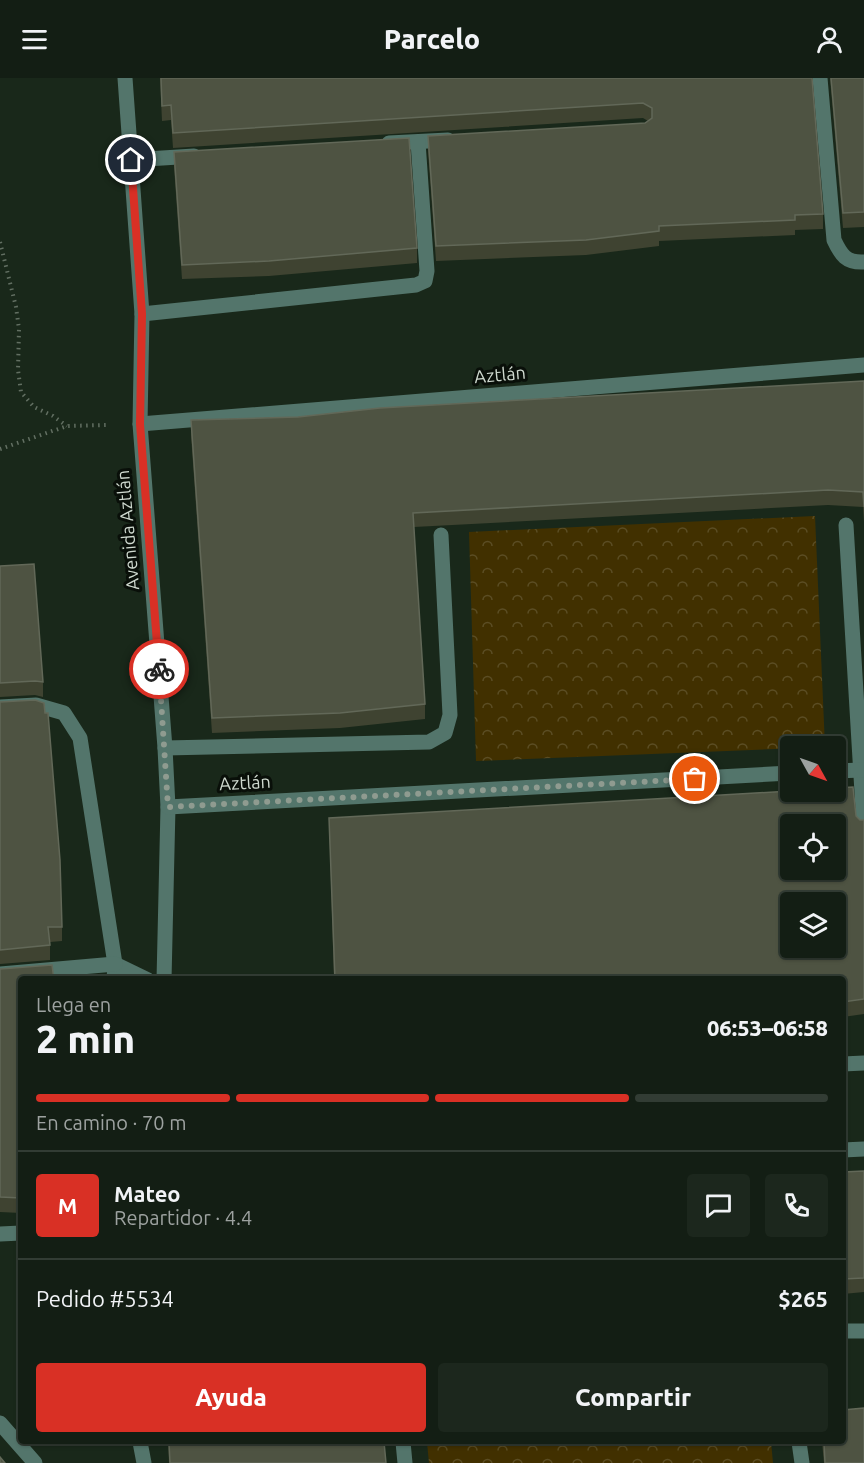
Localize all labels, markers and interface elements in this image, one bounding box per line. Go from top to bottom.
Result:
icon: menu [18,23,51,56]
icon: person [813,23,846,56]
text: Parcelo [384,24,480,54]
pin [105,134,156,185]
icon: home [114,143,147,176]
street label: Aztlán [473,362,526,386]
street label: Avenida Aztlán [112,469,142,591]
courier [129,639,189,699]
icon: bike [143,653,176,686]
north arrow [780,736,846,802]
map controls [780,736,846,958]
pin [669,753,720,804]
icon: bag [678,762,711,795]
street label: Aztlán [219,771,271,793]
button: locate [780,814,846,880]
button: layers [780,892,846,958]
text: Llega en [36,993,111,1016]
text: 06:53–06:58 [707,1015,828,1040]
text: 2 min [36,1017,135,1060]
text: En camino · 70 m [36,1111,186,1134]
button: chat [687,1174,750,1237]
button: phone [765,1174,828,1237]
text: Mateo [114,1181,181,1206]
text: M [58,1193,77,1218]
text: Repartidor · 4.4 [114,1206,252,1229]
text: Pedido #5534 [36,1286,174,1311]
text: $265 [778,1286,828,1311]
button: Ayuda [36,1363,426,1432]
button: Compartir [438,1363,828,1432]

